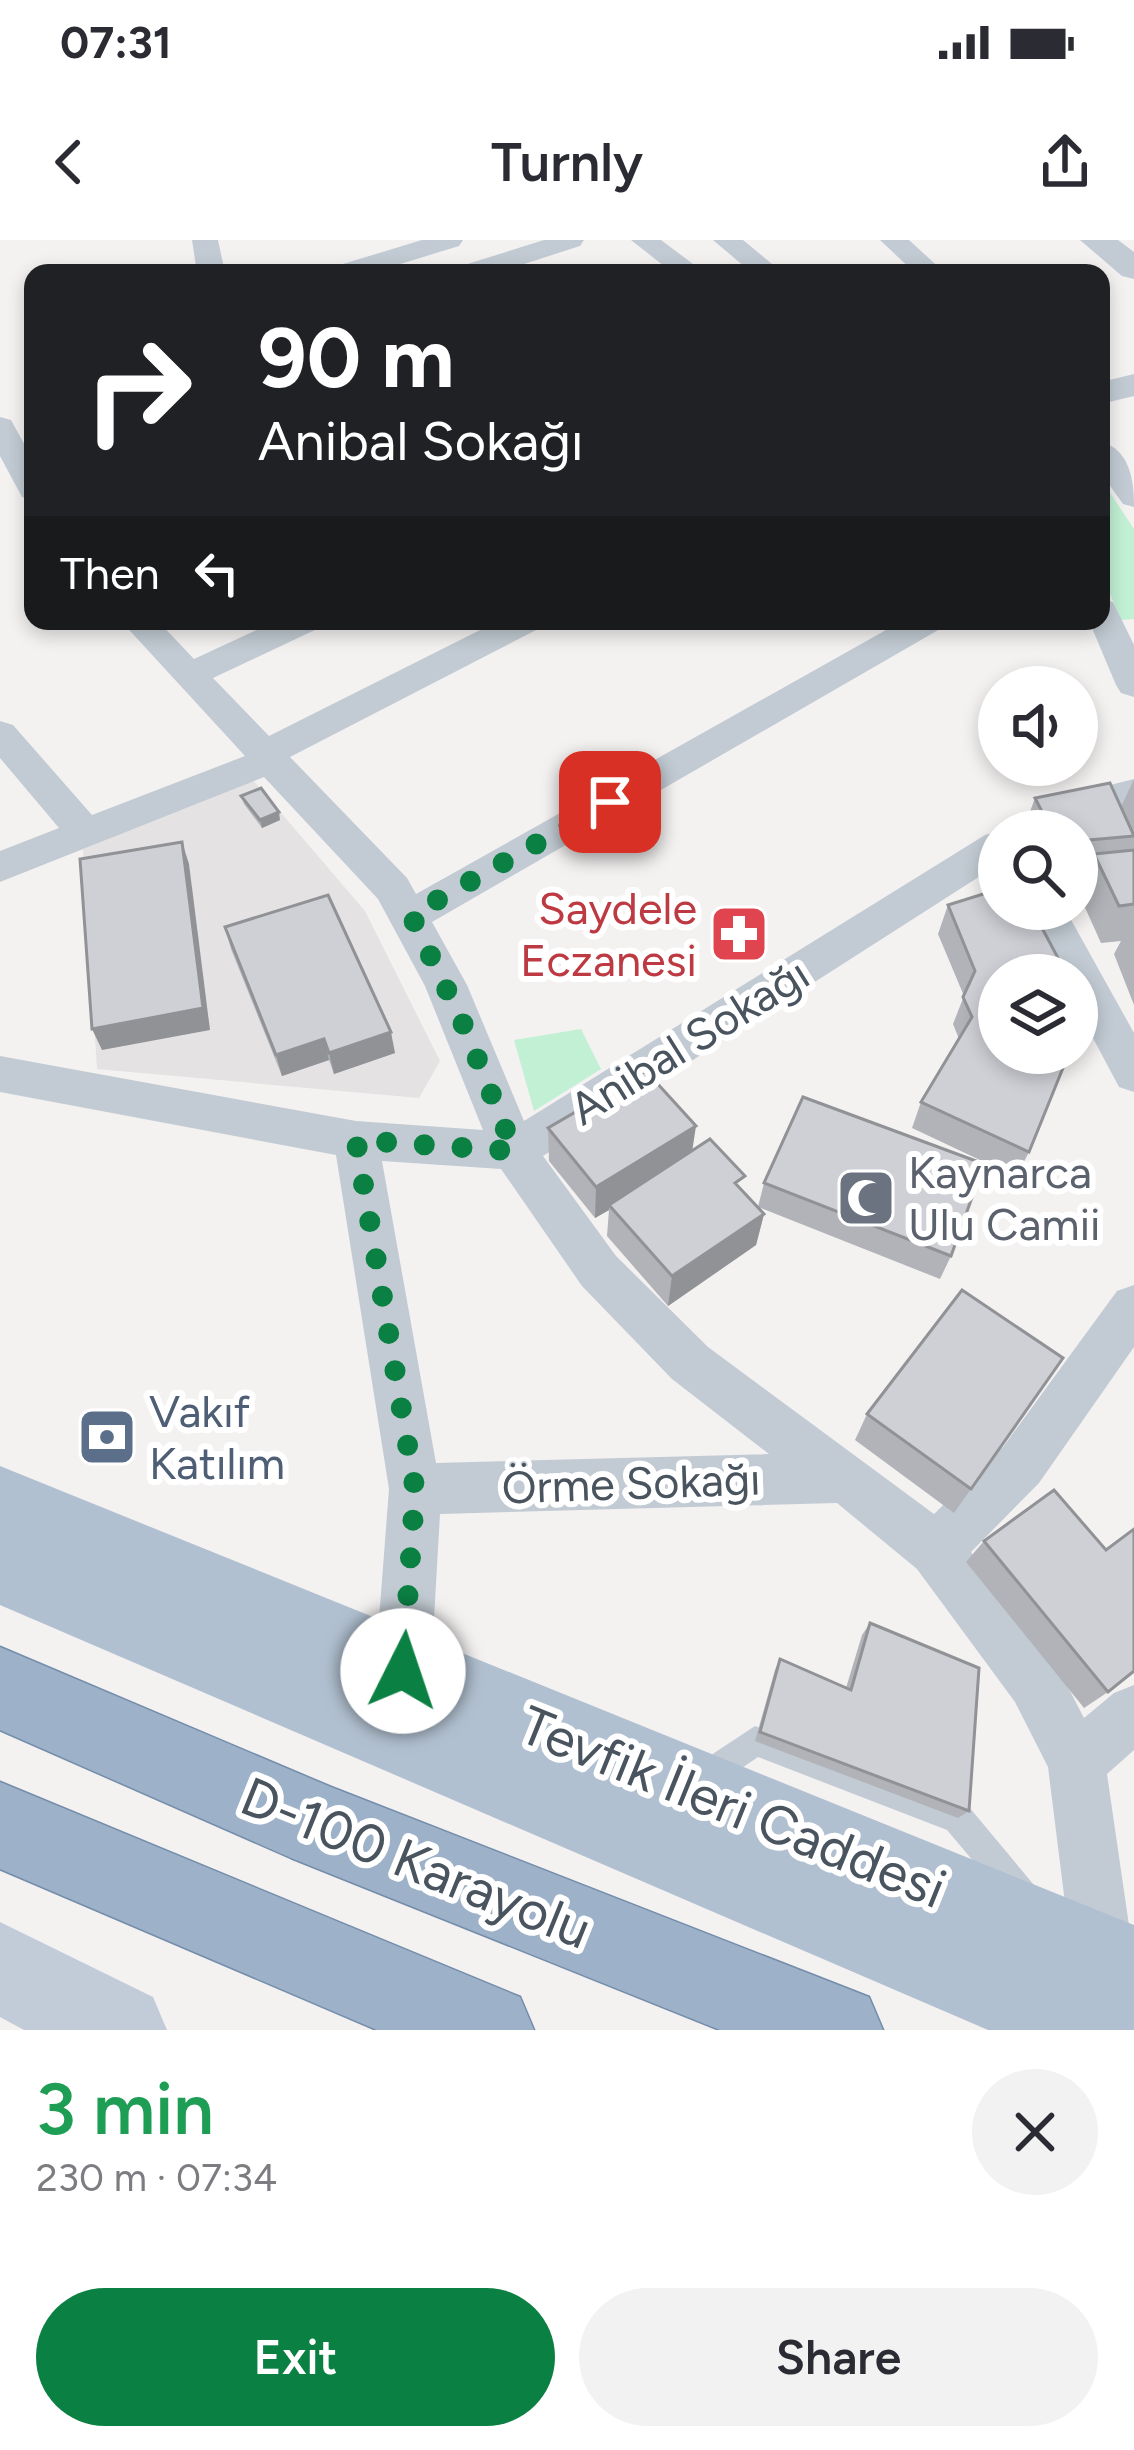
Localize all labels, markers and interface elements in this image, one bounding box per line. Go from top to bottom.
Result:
text: 07:31 [60,15,172,69]
icon: back [36,129,102,195]
icon: share [1032,129,1098,195]
text: Turnly [491,130,643,195]
text: 90 m [258,307,454,408]
icon: right [60,312,216,468]
text: Anibal Sokağı [258,409,583,474]
icon: left [184,540,250,606]
text: Then [60,546,160,600]
map controls [978,666,1098,1074]
button: sound [978,666,1098,786]
pin [559,751,661,853]
icon: arrive [577,769,643,835]
button: search [978,810,1098,930]
place label: Saydele Eczanesi [520,881,697,987]
pharmacy icon: Saydele Eczanesi [708,903,770,965]
street label: Anibal Sokağı [560,946,818,1136]
button: layers [978,954,1098,1074]
place label: Kaynarca Ulu Camii [908,1145,1101,1251]
mosque icon: Kaynarca Ulu Camii [835,1167,897,1229]
place label: Vakıf Katılım [149,1384,285,1490]
bank icon: Vakıf Katılım [76,1406,138,1468]
street label: Örme Sokağı [501,1451,761,1515]
position arrow [340,1608,466,1734]
street label: Tevfik İleri Caddesi [511,1692,955,1922]
street label: D-100 Karayolu [232,1763,600,1963]
text: 3 min [36,2066,214,2152]
button: close [972,2069,1098,2195]
text: 230 m · 07:34 [36,2154,277,2201]
button: Exit [36,2288,555,2426]
button: Share [579,2288,1098,2426]

